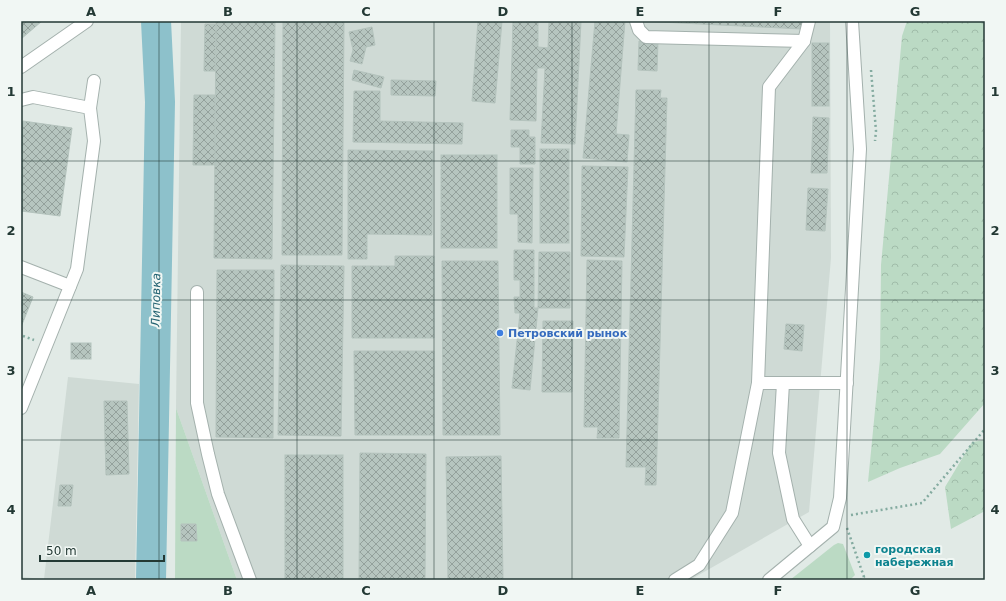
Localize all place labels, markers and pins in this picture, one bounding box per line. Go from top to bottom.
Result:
place label: Петровский рынок [508,327,628,340]
marker: Петровский рынок [495,328,505,338]
place label: городская набережная [875,543,954,569]
marker: городская набережная [862,550,872,560]

